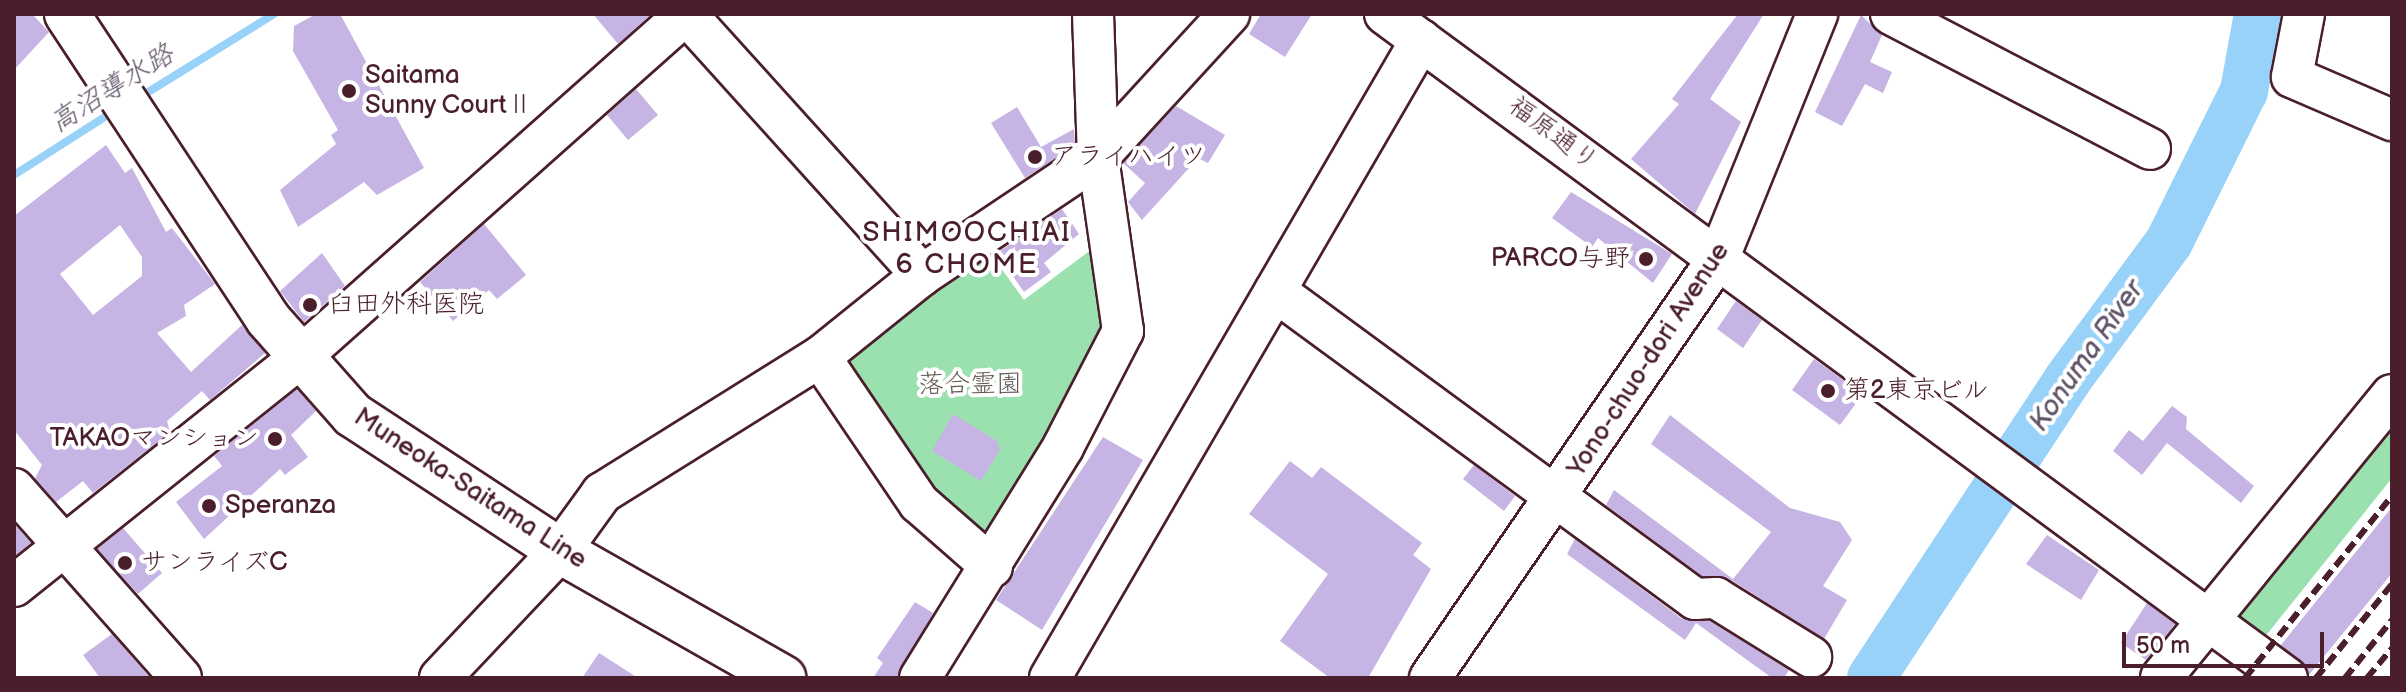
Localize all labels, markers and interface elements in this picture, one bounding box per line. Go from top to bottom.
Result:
water label: 高沼導水路 [44,38,180,140]
place label: Saitama Sunny CourtⅡ [365,60,534,122]
marker: Saitama Sunny CourtⅡ [340,82,358,100]
street label: 福原通り [1502,90,1604,178]
place label: アライハイツ [1051,141,1207,173]
marker: アライハイツ [1026,148,1044,166]
district label: SHIMOOCHIAI 6 CHOME [862,216,1072,282]
street label: Yono-chuo-dori Avenue [1562,237,1736,483]
place label: PARCO与野 [1491,243,1630,275]
marker: PARCO与野 [1637,250,1655,268]
water label: Konuma River [2023,274,2151,438]
place label: 臼田外科医院 [328,289,484,321]
marker: 臼田外科医院 [299,294,321,316]
park label: 落合霊園 [918,369,1022,401]
place label: 第2東京ビル [1844,375,1989,407]
marker: 第2東京ビル [1819,382,1837,400]
street label: Muneoka-Saitama Line [348,402,592,576]
place label: TAKAOマンション [48,423,259,455]
marker: TAKAOマンション [266,430,284,448]
place label: Speranza [225,490,336,522]
marker: Speranza [200,497,218,515]
place label: サンライズC [141,547,289,579]
marker: サンライズC [116,554,134,572]
scale bar [2126,616,2328,666]
text: 50 m [2136,631,2190,660]

